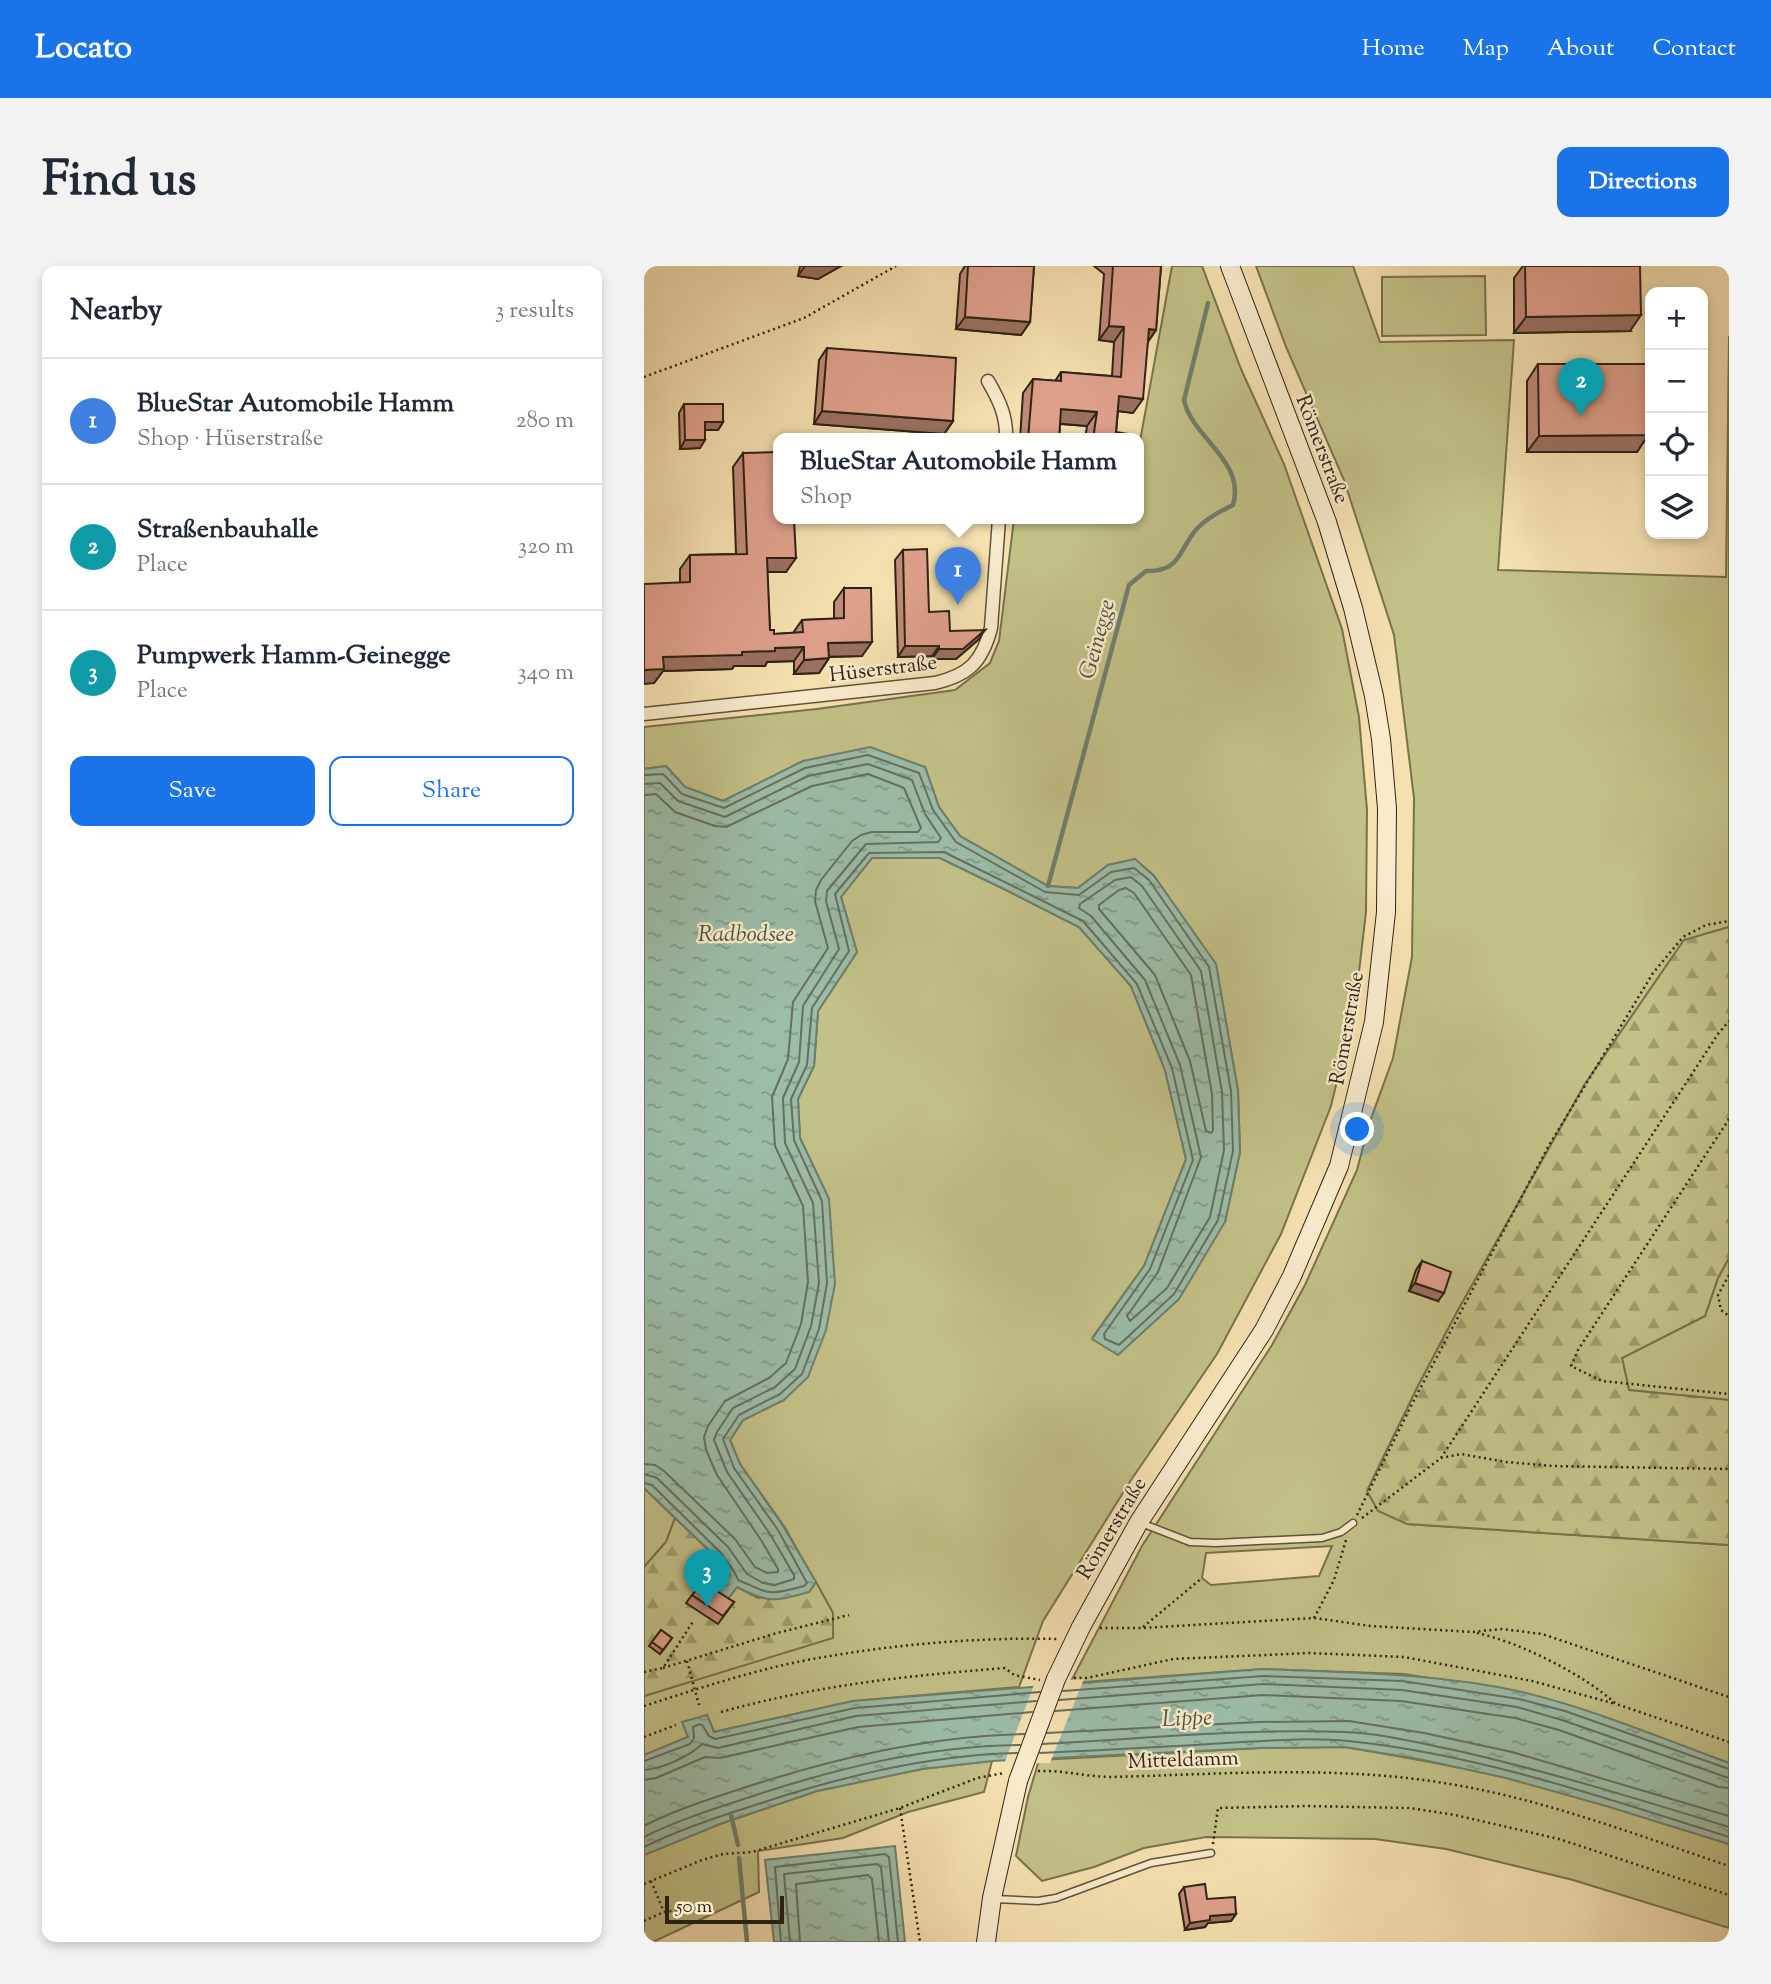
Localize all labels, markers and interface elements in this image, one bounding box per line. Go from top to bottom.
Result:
text: Locato [35,25,132,73]
text: Home [1362,32,1425,66]
text: Map [1463,32,1509,66]
text: About [1547,32,1614,66]
text: Contact [1652,32,1736,66]
text: Find us [42,147,196,217]
button: Directions [1557,147,1729,217]
map controls [1645,287,1708,539]
button: + [1645,287,1708,350]
text: Nearby [70,290,162,333]
text: 3 results [495,295,574,328]
button: − [1645,350,1708,413]
pin: 2 [1558,358,1604,416]
text: BlueStar Automobile Hamm [137,386,454,423]
street label: Römerstraße [1287,391,1356,509]
text: 1 [89,405,97,438]
text: 280 m [516,405,574,438]
button: locate [1645,413,1708,476]
text: Shop · Hüserstraße [137,423,323,456]
popup [773,433,1144,524]
text: BlueStar Automobile Hamm [800,444,1117,481]
button: layers [1645,476,1708,539]
text: Shop [800,481,852,514]
text: Straßenbauhalle [137,512,318,549]
text: 2 [88,531,98,564]
text: 320 m [518,531,574,564]
pin: 1 [935,547,981,605]
text: Place [137,549,188,582]
water label: Geinegge [1072,596,1125,683]
text: Pumpwerk Hamm-Geinegge [137,638,451,675]
street label: Hüserstraße [828,648,939,691]
text: 3 [88,657,98,690]
text: 340 m [517,657,574,690]
text: Place [137,675,188,708]
button: Save [70,756,315,826]
button: Share [329,756,574,826]
water label: Radbodsee [698,919,794,952]
street label: Römerstraße [1323,969,1373,1087]
your location [1340,1112,1374,1146]
street label: Römerstraße [1070,1472,1155,1586]
pin: 3 [684,1549,730,1607]
water label: Lippe [1161,1702,1213,1737]
street label: Mitteldamm [1127,1744,1239,1778]
scale bar [665,1893,784,1925]
text: 50 m [676,1894,712,1921]

